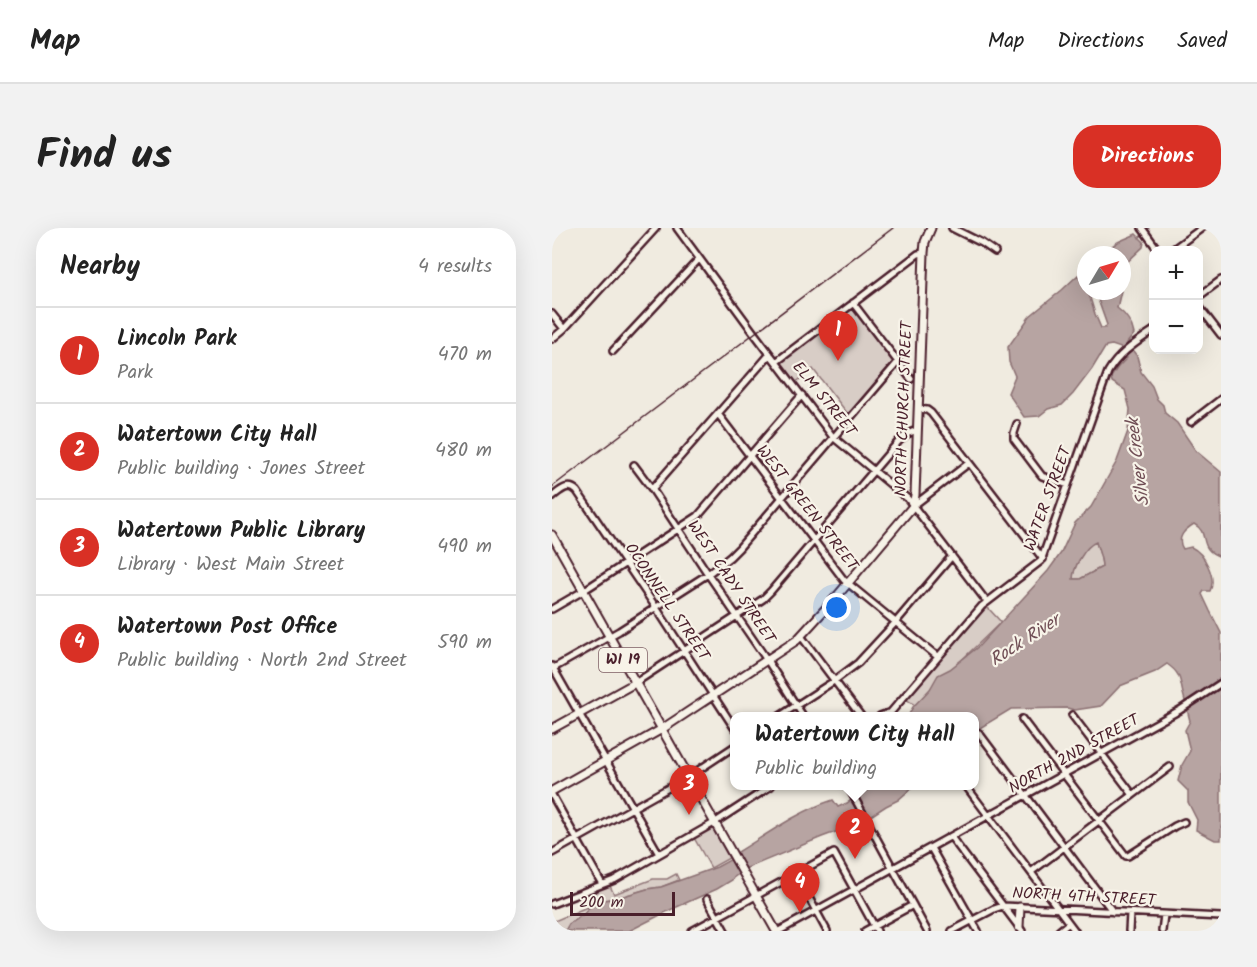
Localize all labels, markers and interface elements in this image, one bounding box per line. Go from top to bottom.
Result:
text: Map [30,19,81,64]
text: Map [988,25,1024,58]
text: Directions [1057,25,1144,58]
text: Saved [1177,25,1227,58]
text: Find us [36,123,172,190]
button: Directions [1073,125,1221,188]
text: Nearby [60,246,140,288]
north arrow [1077,246,1131,300]
map controls [1149,246,1203,354]
button: + [1149,246,1203,300]
text: 4 results [418,251,492,283]
button: − [1149,300,1203,354]
pin: 1 [818,312,858,361]
street label: NORTH CHURCH STREET [888,320,920,497]
text: Lincoln Park [117,322,236,357]
text: 1 [76,339,83,371]
text: 470 m [438,339,492,371]
street label: ELM STREET [786,356,863,443]
text: Park [117,357,153,389]
water label: Silver Creek [1119,414,1159,508]
text: Watertown City Hall [117,418,317,453]
text: 2 [74,435,85,467]
text: 480 m [435,435,492,467]
street label: WEST GREEN STREET [750,440,865,578]
street label: WATER STREET [1018,442,1079,555]
text: Public building · Jones Street [117,453,365,485]
text: Watertown Public Library [117,514,365,549]
street label: WEST CADY STREET [680,515,783,650]
text: 3 [74,531,85,563]
text: 490 m [437,531,492,563]
street label: OCONNELL STREET [618,538,717,667]
text: Library · West Main Street [117,549,344,581]
your location [822,593,851,622]
water label: Rock River [984,605,1069,675]
text: Watertown Post Office [117,610,337,645]
text: 4 [74,627,85,659]
text: 590 m [438,627,492,659]
text: Public building · North 2nd Street [117,645,407,677]
road number: WI 19 [599,648,647,672]
street label: NORTH 2ND STREET [1004,707,1145,800]
popup [730,712,979,790]
text: Watertown City Hall [755,718,954,753]
text: Public building [755,753,877,785]
pin: 3 [670,766,708,815]
pin: 2 [836,810,874,859]
pin: 4 [780,864,820,913]
street label: NORTH 4TH STREET [1012,881,1158,913]
scale bar [570,889,675,916]
text: 200 m [579,890,623,915]

